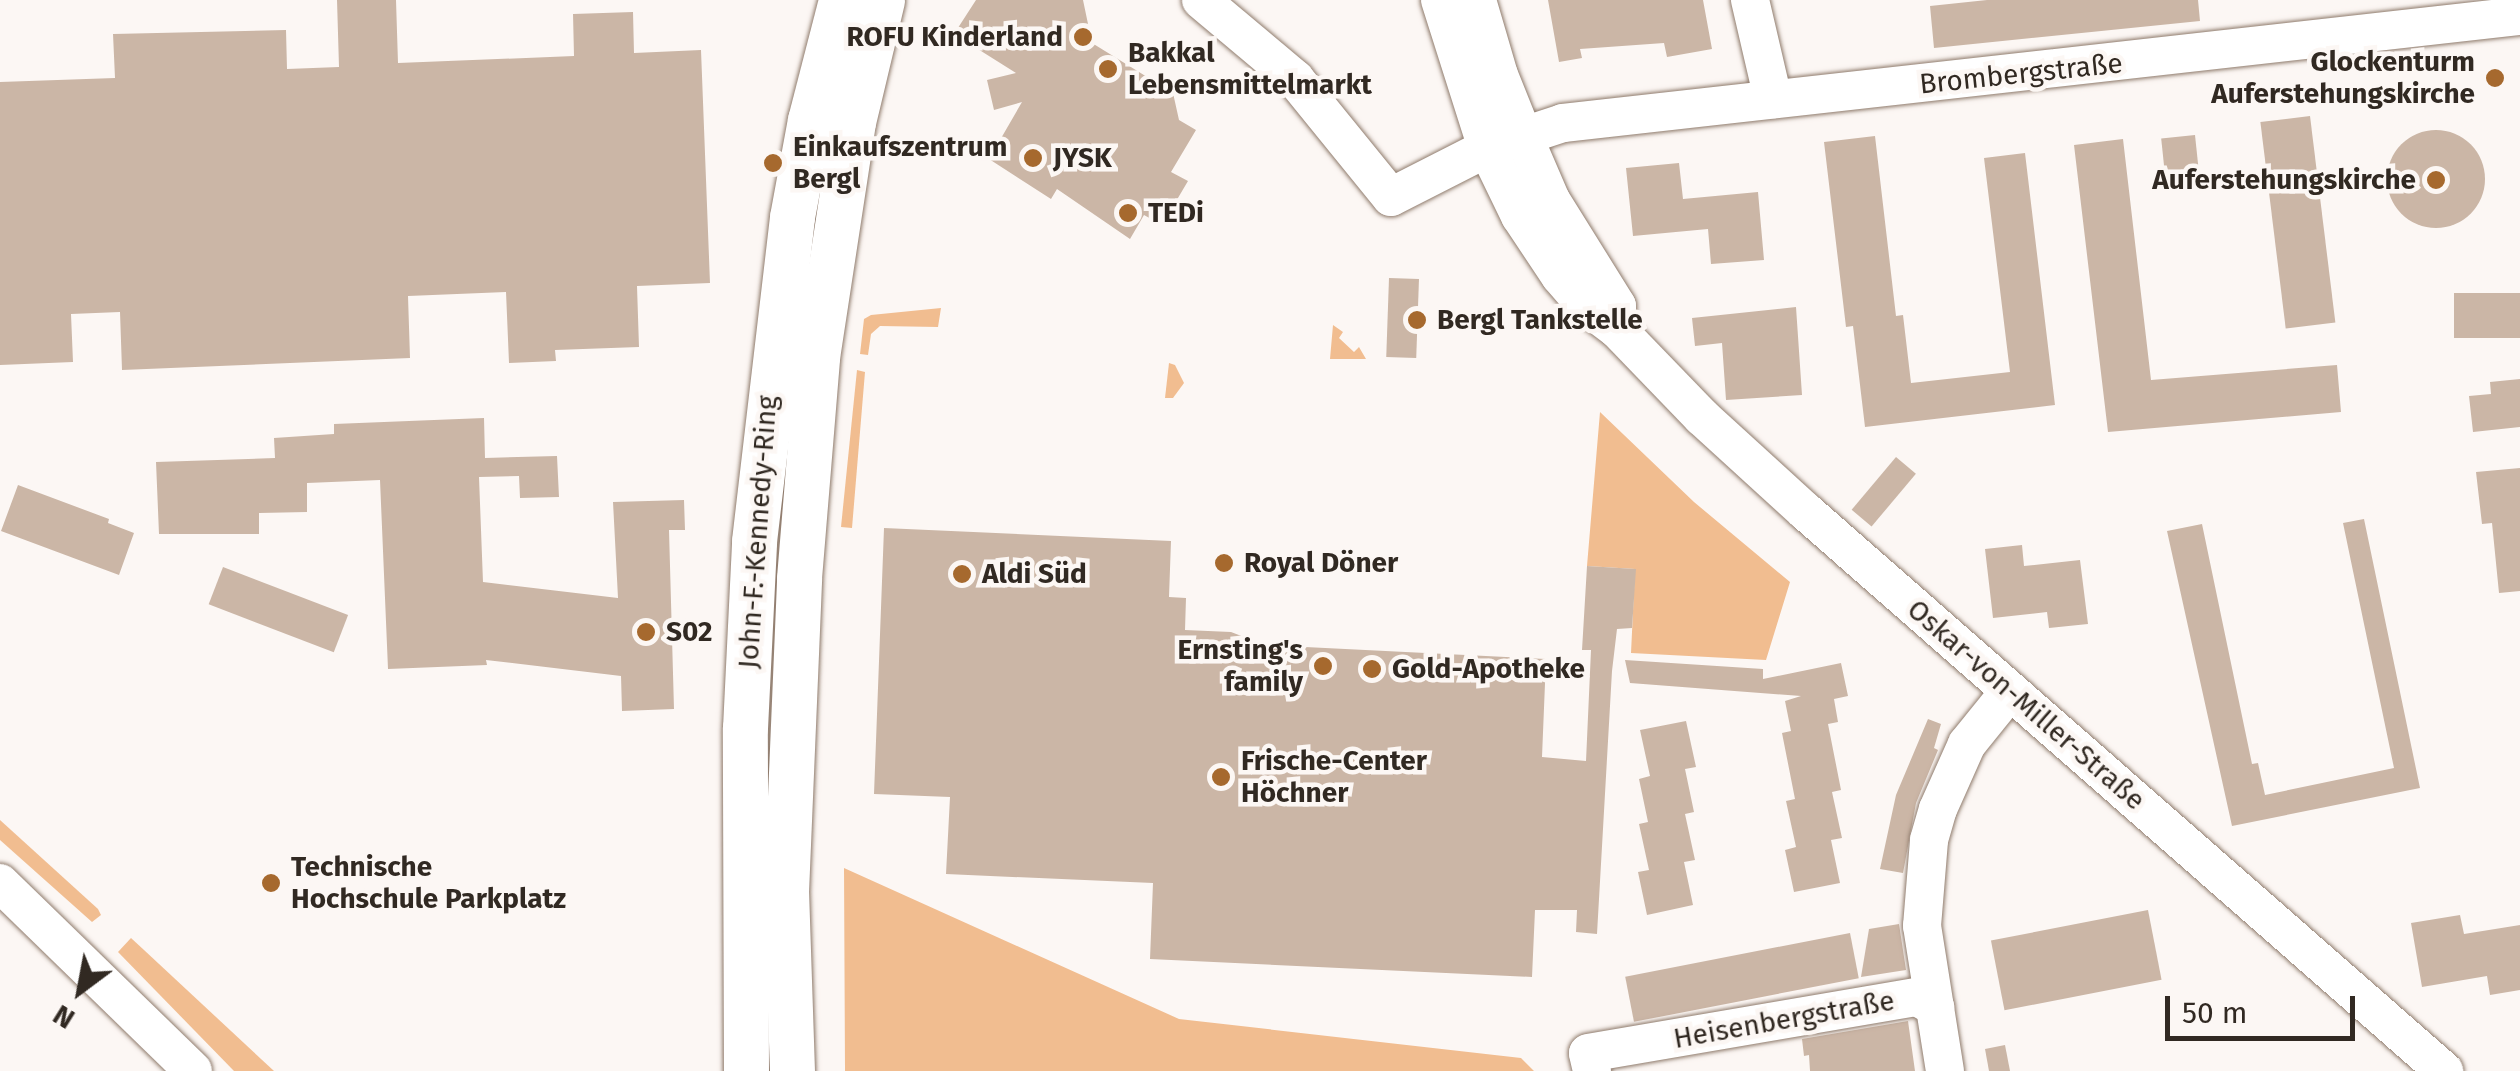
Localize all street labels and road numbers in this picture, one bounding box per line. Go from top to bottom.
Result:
street label: Brombergstraße [1918,47,2124,101]
street label: John-F.-Kennedy-Ring [732,394,784,670]
street label: Oskar-von-Miller-Straße [1900,593,2152,817]
street label: Heisenbergstraße [1671,984,1897,1056]

